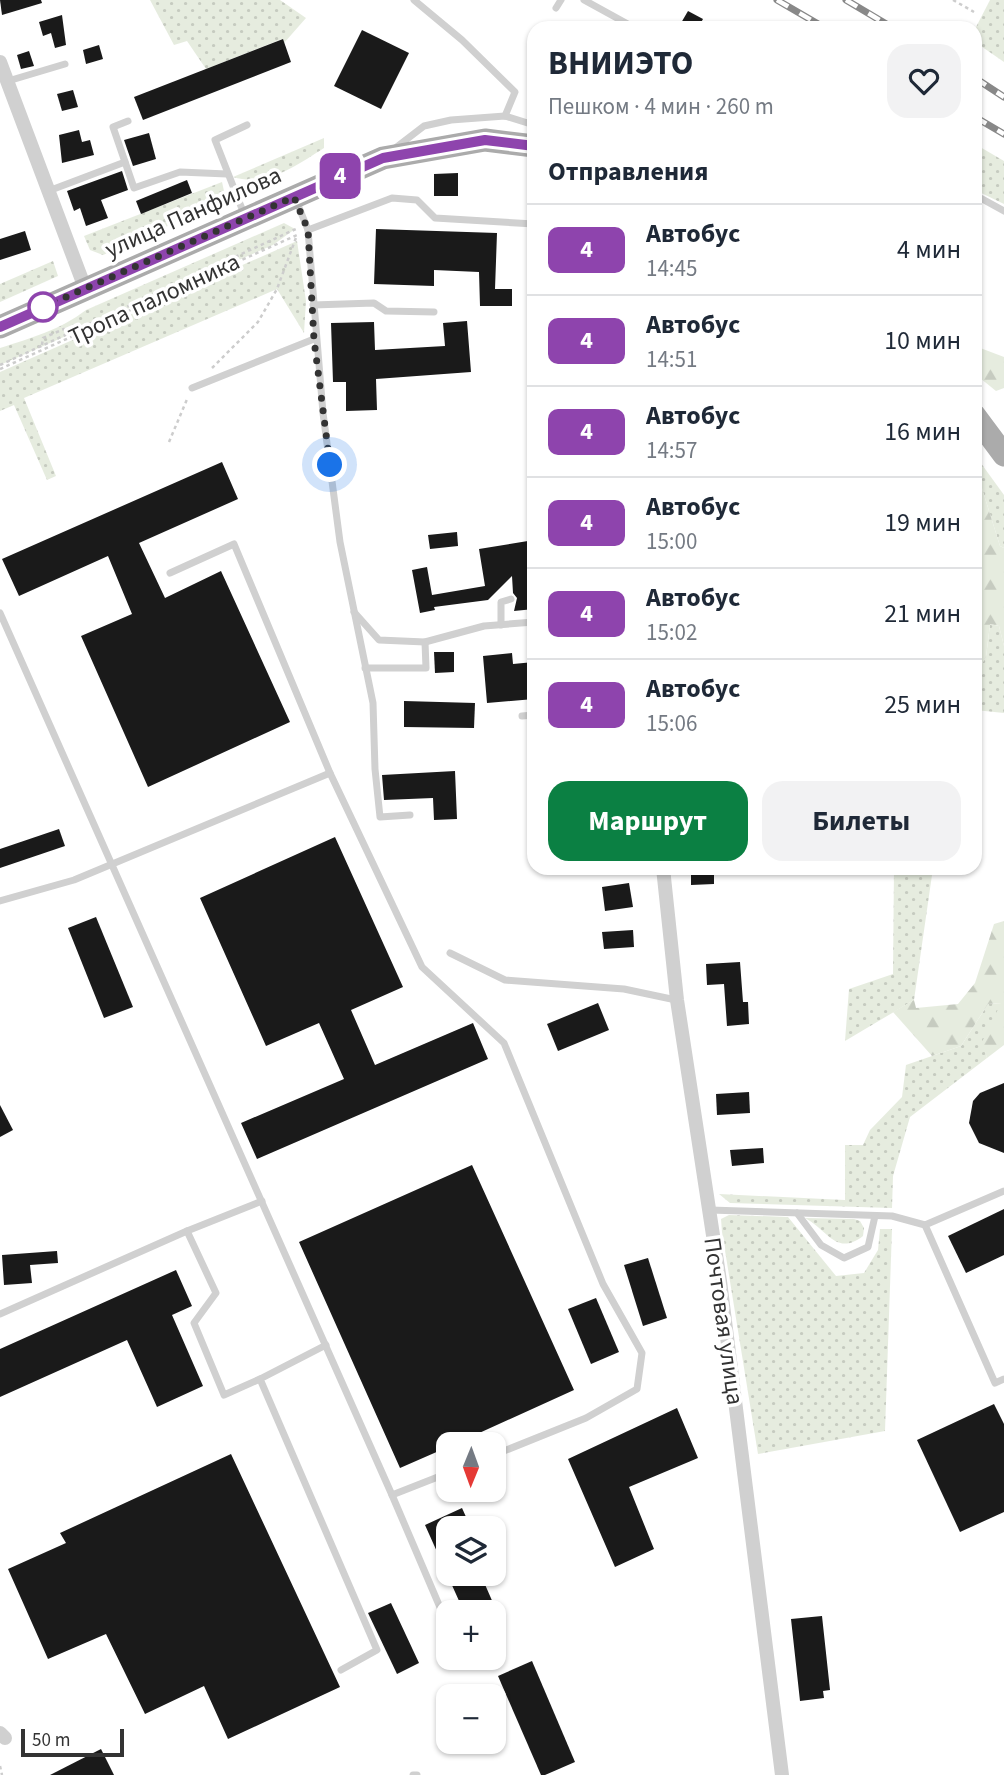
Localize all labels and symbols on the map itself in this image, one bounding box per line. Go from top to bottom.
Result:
line badge: 4 [317,153,363,199]
street label: улица Панфилова [99,158,287,267]
street label: Тропа паломника [63,244,246,354]
unlabelled marker [28,292,58,322]
your location [312,447,347,482]
street label: Почтовая улица [694,1235,753,1407]
north arrow [436,1432,506,1502]
scale bar [21,1726,124,1758]

